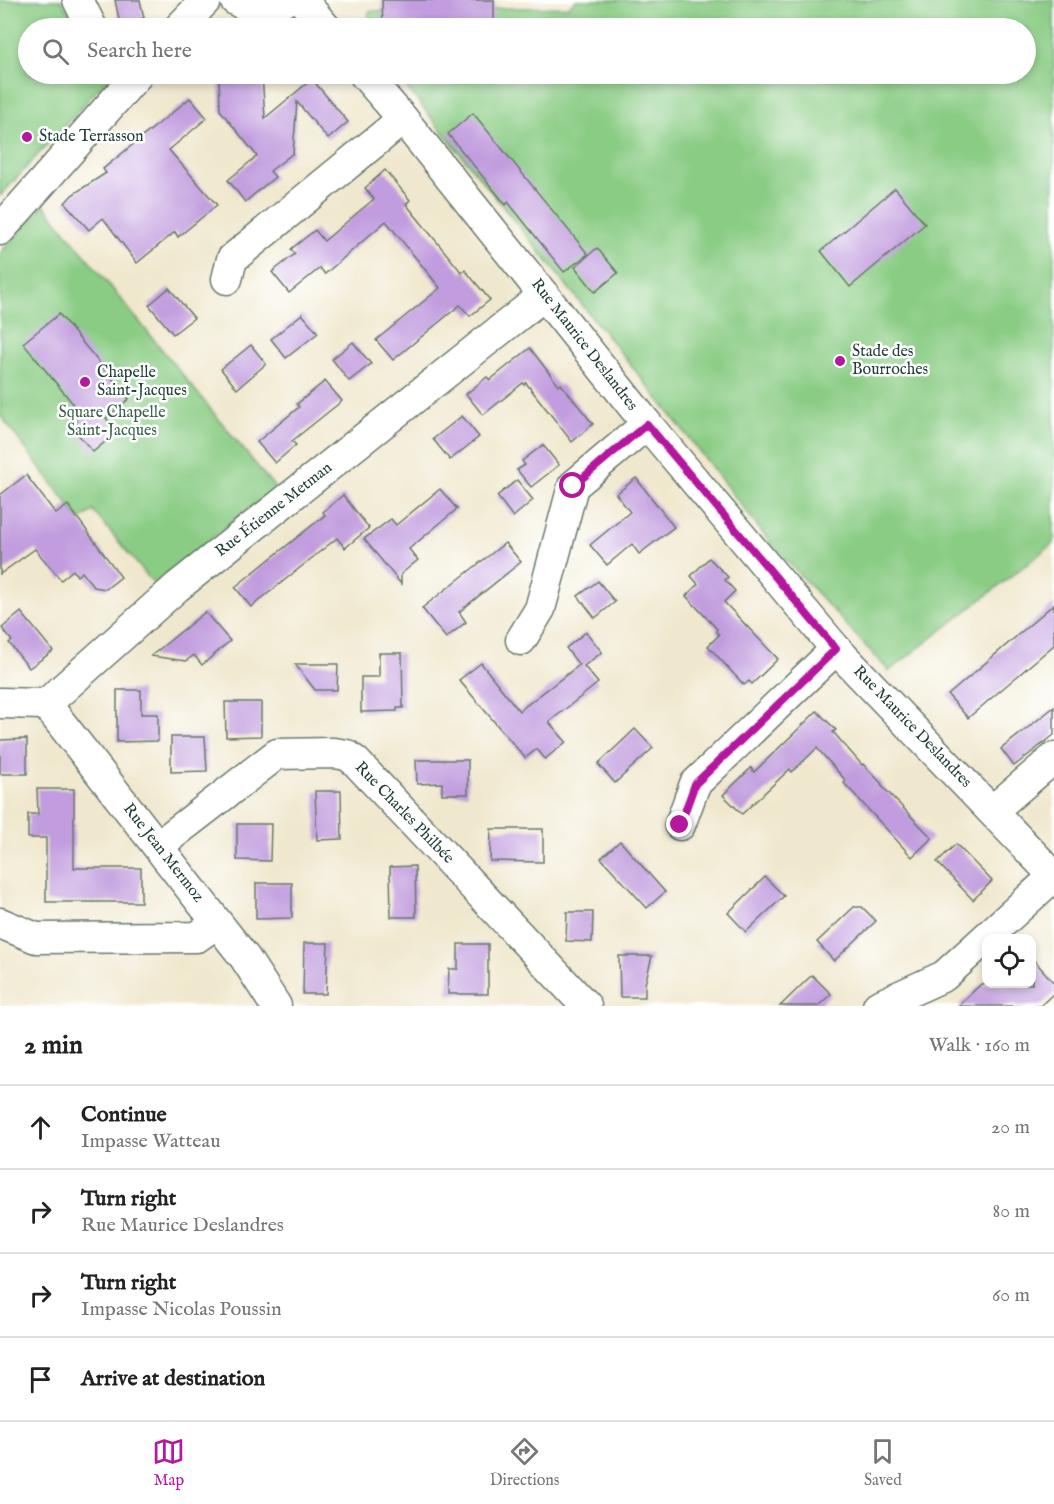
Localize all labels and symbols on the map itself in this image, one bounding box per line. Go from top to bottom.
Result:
place label: Stade Terrasson [39,127,144,147]
marker: Stade Terrasson [20,130,34,144]
street label: Rue Maurice Deslandres [526,275,642,415]
place label: Stade des Bourroches [852,342,929,380]
marker: Stade des Bourroches [833,354,847,368]
place label: Chapelle Saint-Jacques [97,363,187,401]
marker: Chapelle Saint-Jacques [78,375,92,389]
park label: Square Chapelle Saint-Jacques [59,403,165,441]
street label: Rue Étienne Metman [210,456,337,562]
route start [559,472,585,498]
street label: Rue Maurice Deslandres [848,662,976,793]
street label: Rue Charles Philbée [350,758,458,868]
street label: Rue Jean Mermoz [118,800,208,906]
route end [666,811,692,837]

